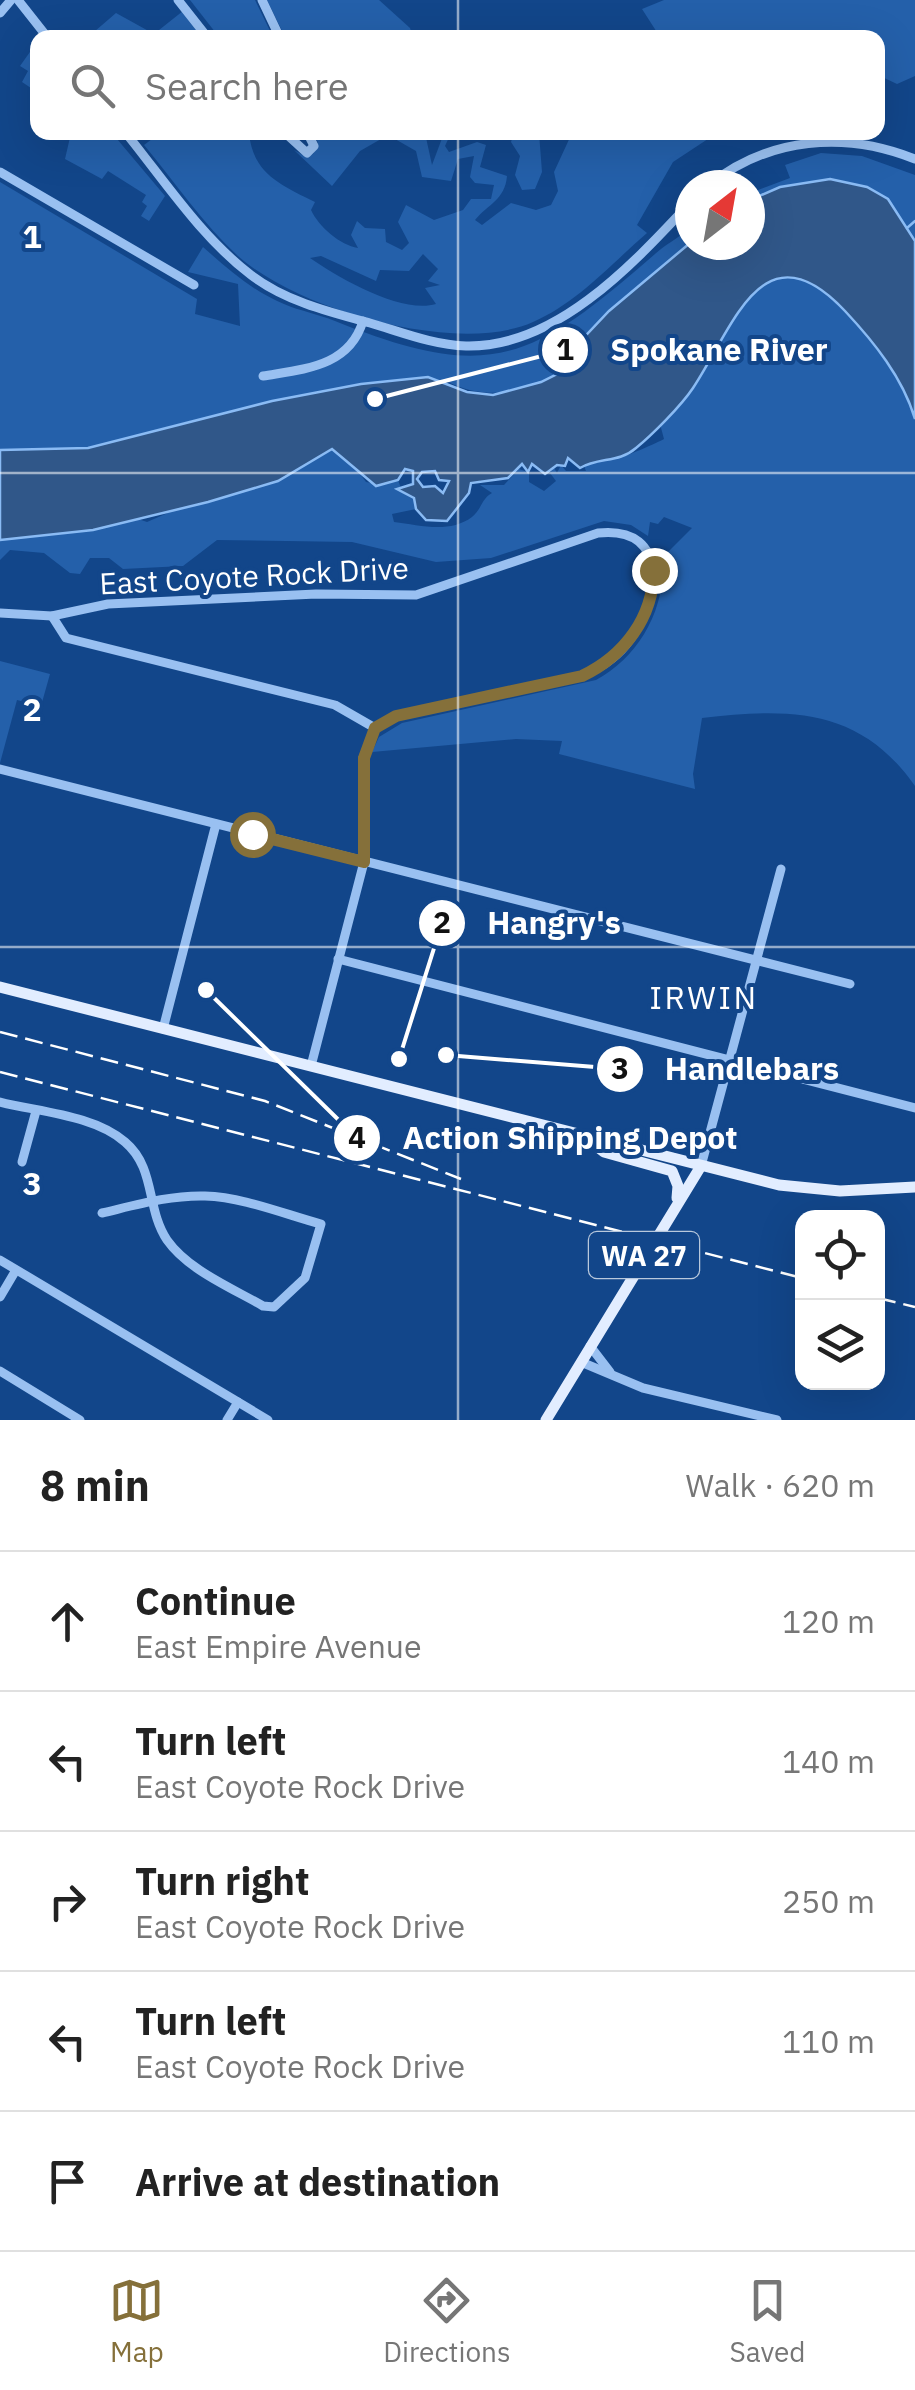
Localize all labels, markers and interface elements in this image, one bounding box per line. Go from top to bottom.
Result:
search box [30,30,885,140]
icon: search [65,58,120,113]
text: Search here [145,61,349,110]
north arrow [675,170,765,260]
text: 1 [22,215,42,257]
callout: Spokane River [540,319,848,381]
text: Spokane River [610,328,828,370]
text: 1 [556,329,574,368]
street label: East Coyote Rock Drive [98,547,410,603]
route end [632,548,678,594]
text: 2 [22,688,42,730]
route start [230,812,276,858]
callout: Hangry's [417,892,640,954]
text: Hangry's [487,901,621,943]
text: 2 [433,902,451,941]
district label: IRWIN [649,976,759,1018]
callout: Handlebars [595,1038,859,1100]
text: Handlebars [665,1047,839,1089]
text: 3 [611,1048,629,1087]
callout: Action Shipping Depot [332,1107,757,1169]
text: Action Shipping Depot [403,1116,737,1158]
text: 4 [348,1117,366,1156]
text: 3 [22,1162,42,1204]
map controls [795,1210,885,1390]
button: locate [795,1210,885,1300]
road number: WA 27 [589,1232,699,1278]
button: layers [795,1300,885,1390]
text: 8 min [40,1458,150,1513]
text: Walk · 620 m [686,1464,875,1506]
text: Continue [135,1576,296,1625]
icon: ahead [40,1594,95,1649]
text: 120 m [782,1600,875,1642]
text: East Empire Avenue [135,1625,422,1667]
text: Turn left [135,1716,286,1765]
icon: left [40,1734,95,1789]
text: 140 m [782,1740,875,1782]
text: East Coyote Rock Drive [135,1765,465,1807]
text: Turn right [135,1856,310,1905]
icon: right [40,1874,95,1929]
text: 250 m [782,1880,875,1922]
text: East Coyote Rock Drive [135,1905,465,1947]
text: Turn left [135,1996,286,2045]
icon: left [40,2014,95,2069]
text: 110 m [782,2020,875,2062]
text: East Coyote Rock Drive [135,2045,465,2087]
icon: arrive [40,2154,95,2209]
text: Arrive at destination [135,2157,500,2206]
tab: Map [109,2273,164,2370]
tab: Directions [383,2273,511,2370]
tab: Saved [729,2273,806,2370]

